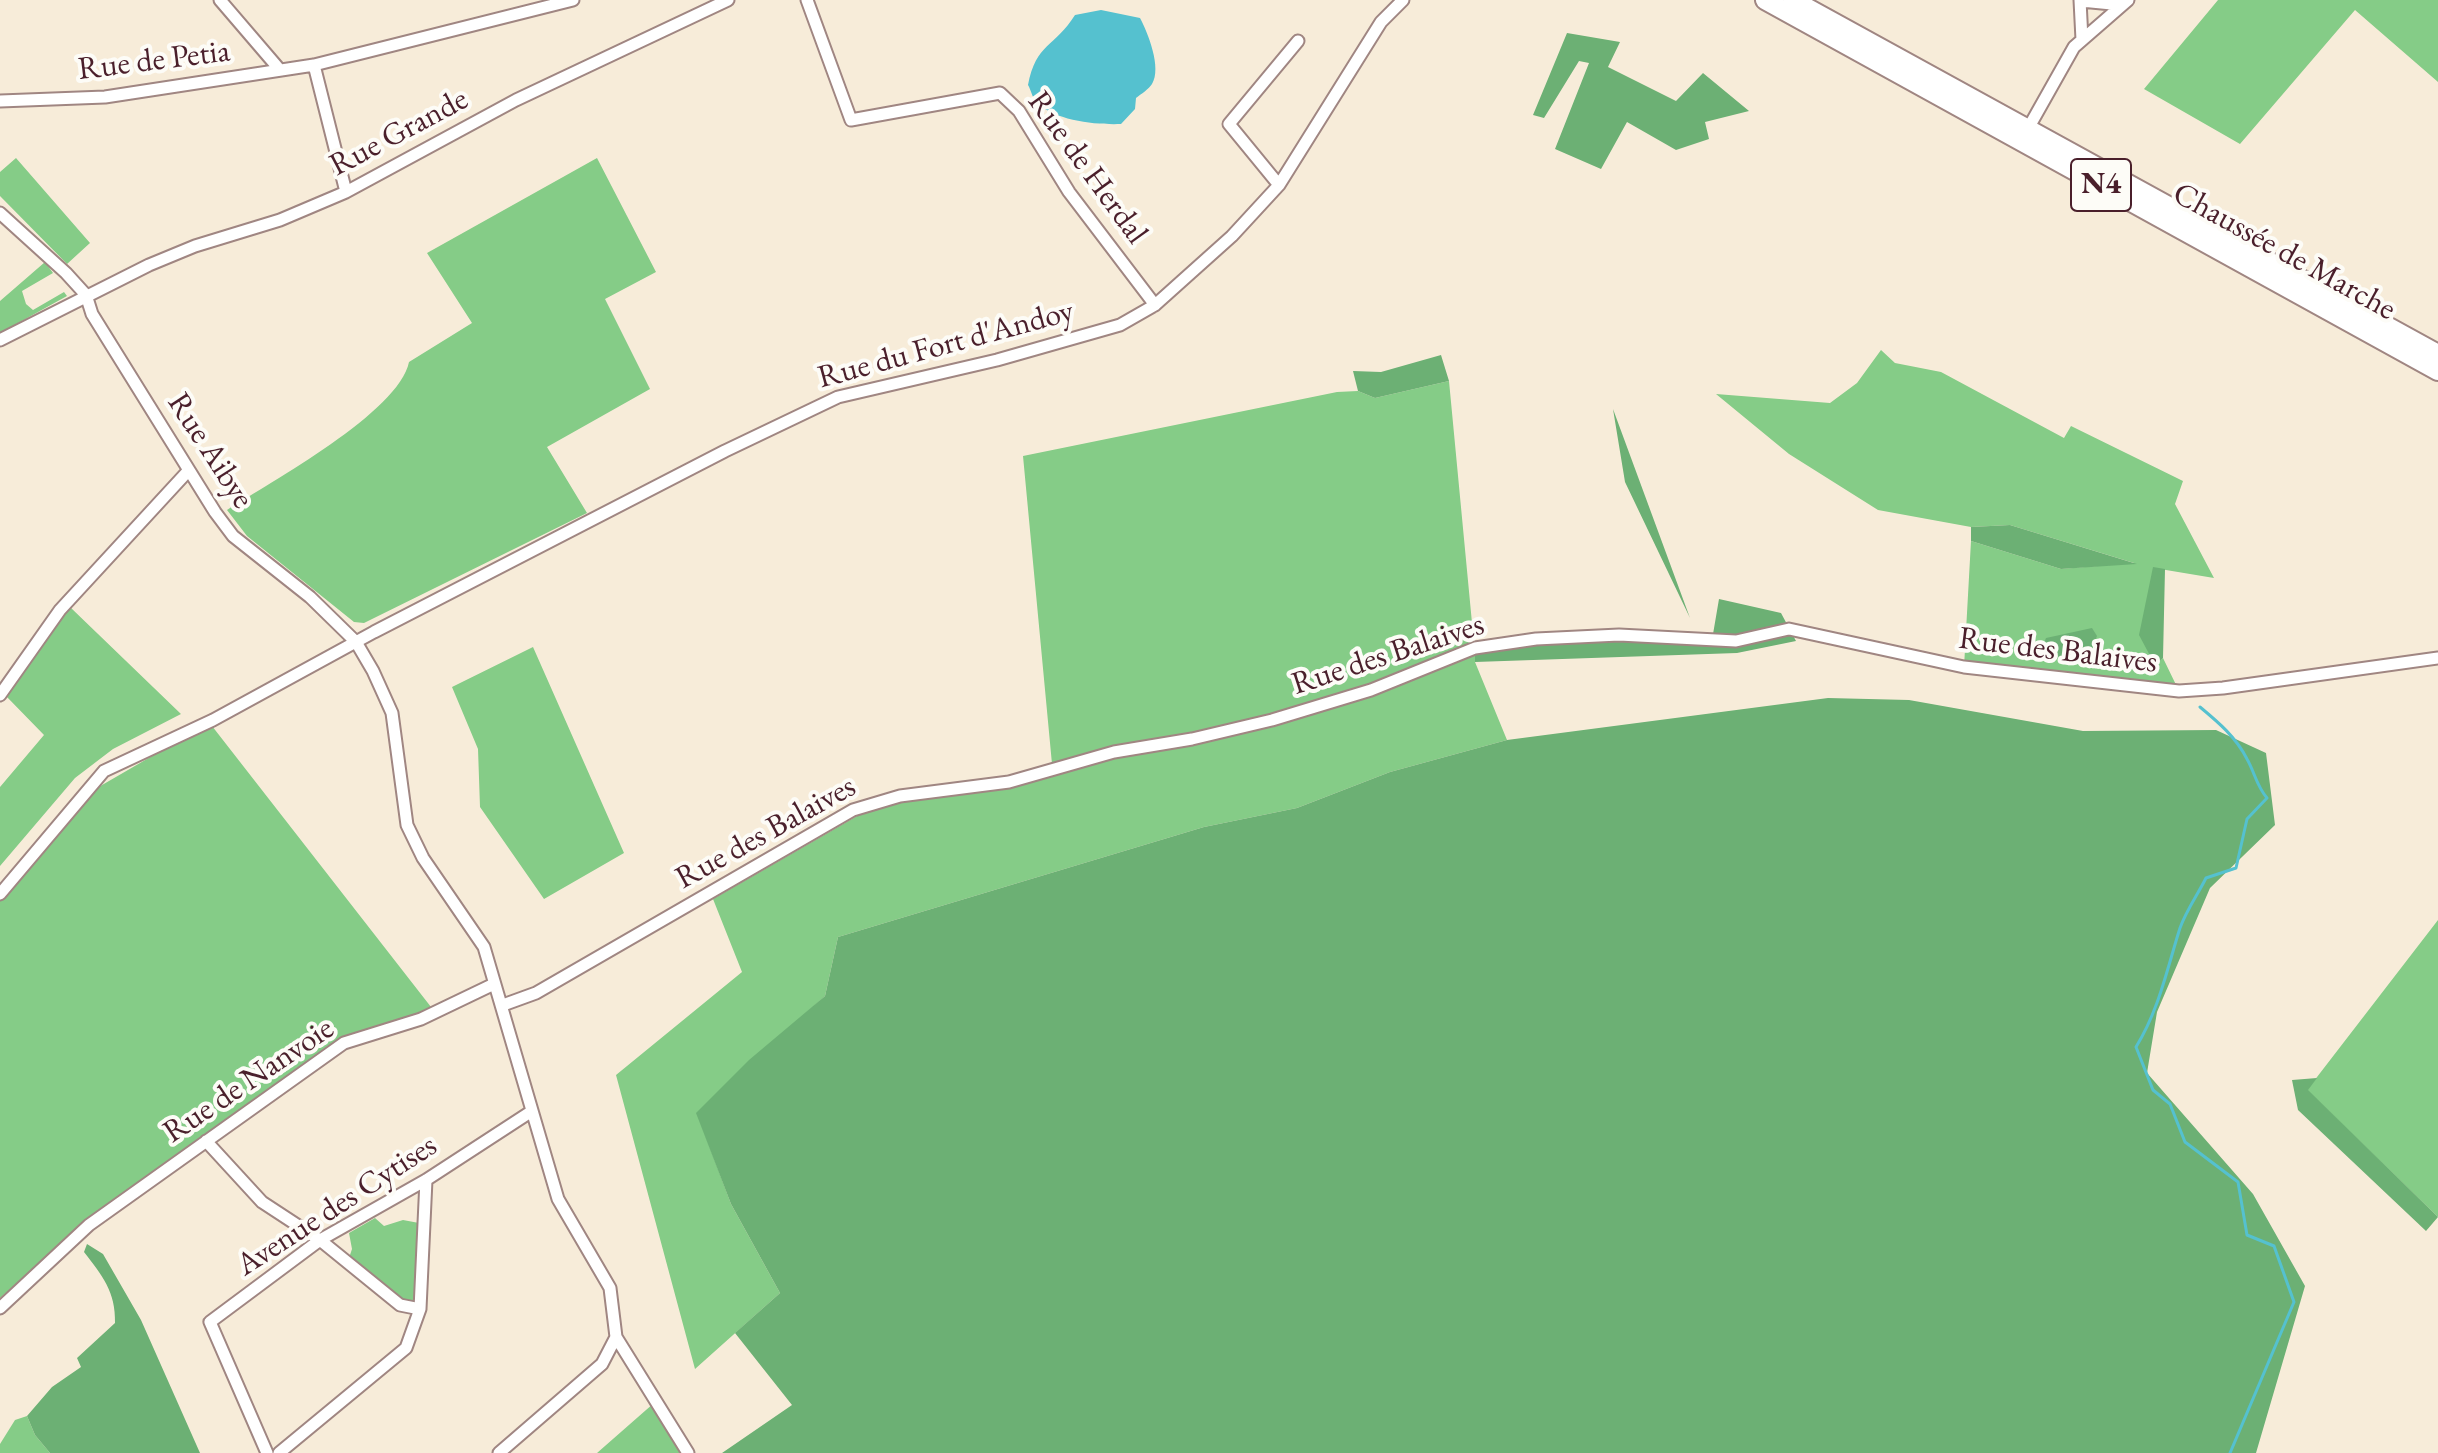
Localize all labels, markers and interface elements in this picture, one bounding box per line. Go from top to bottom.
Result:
street label: Rue de Petia [76,33,232,89]
street label: Rue Grande [323,81,475,185]
street label: Rue de Herdal [1019,84,1155,252]
road number: N4 [2071,159,2131,211]
street label: Chaussée de Marche [2166,175,2402,329]
street label: Rue du Fort d'Andoy [814,292,1078,398]
street label: Rue Aibye [159,386,261,516]
street label: Rue des Balaives [1287,606,1489,704]
street label: Rue des Balaives [1956,620,2160,682]
street label: Rue des Balaives [669,768,863,898]
street label: Rue de Nanvoie [157,1010,341,1152]
street label: Avenue des Cytises [229,1127,445,1285]

